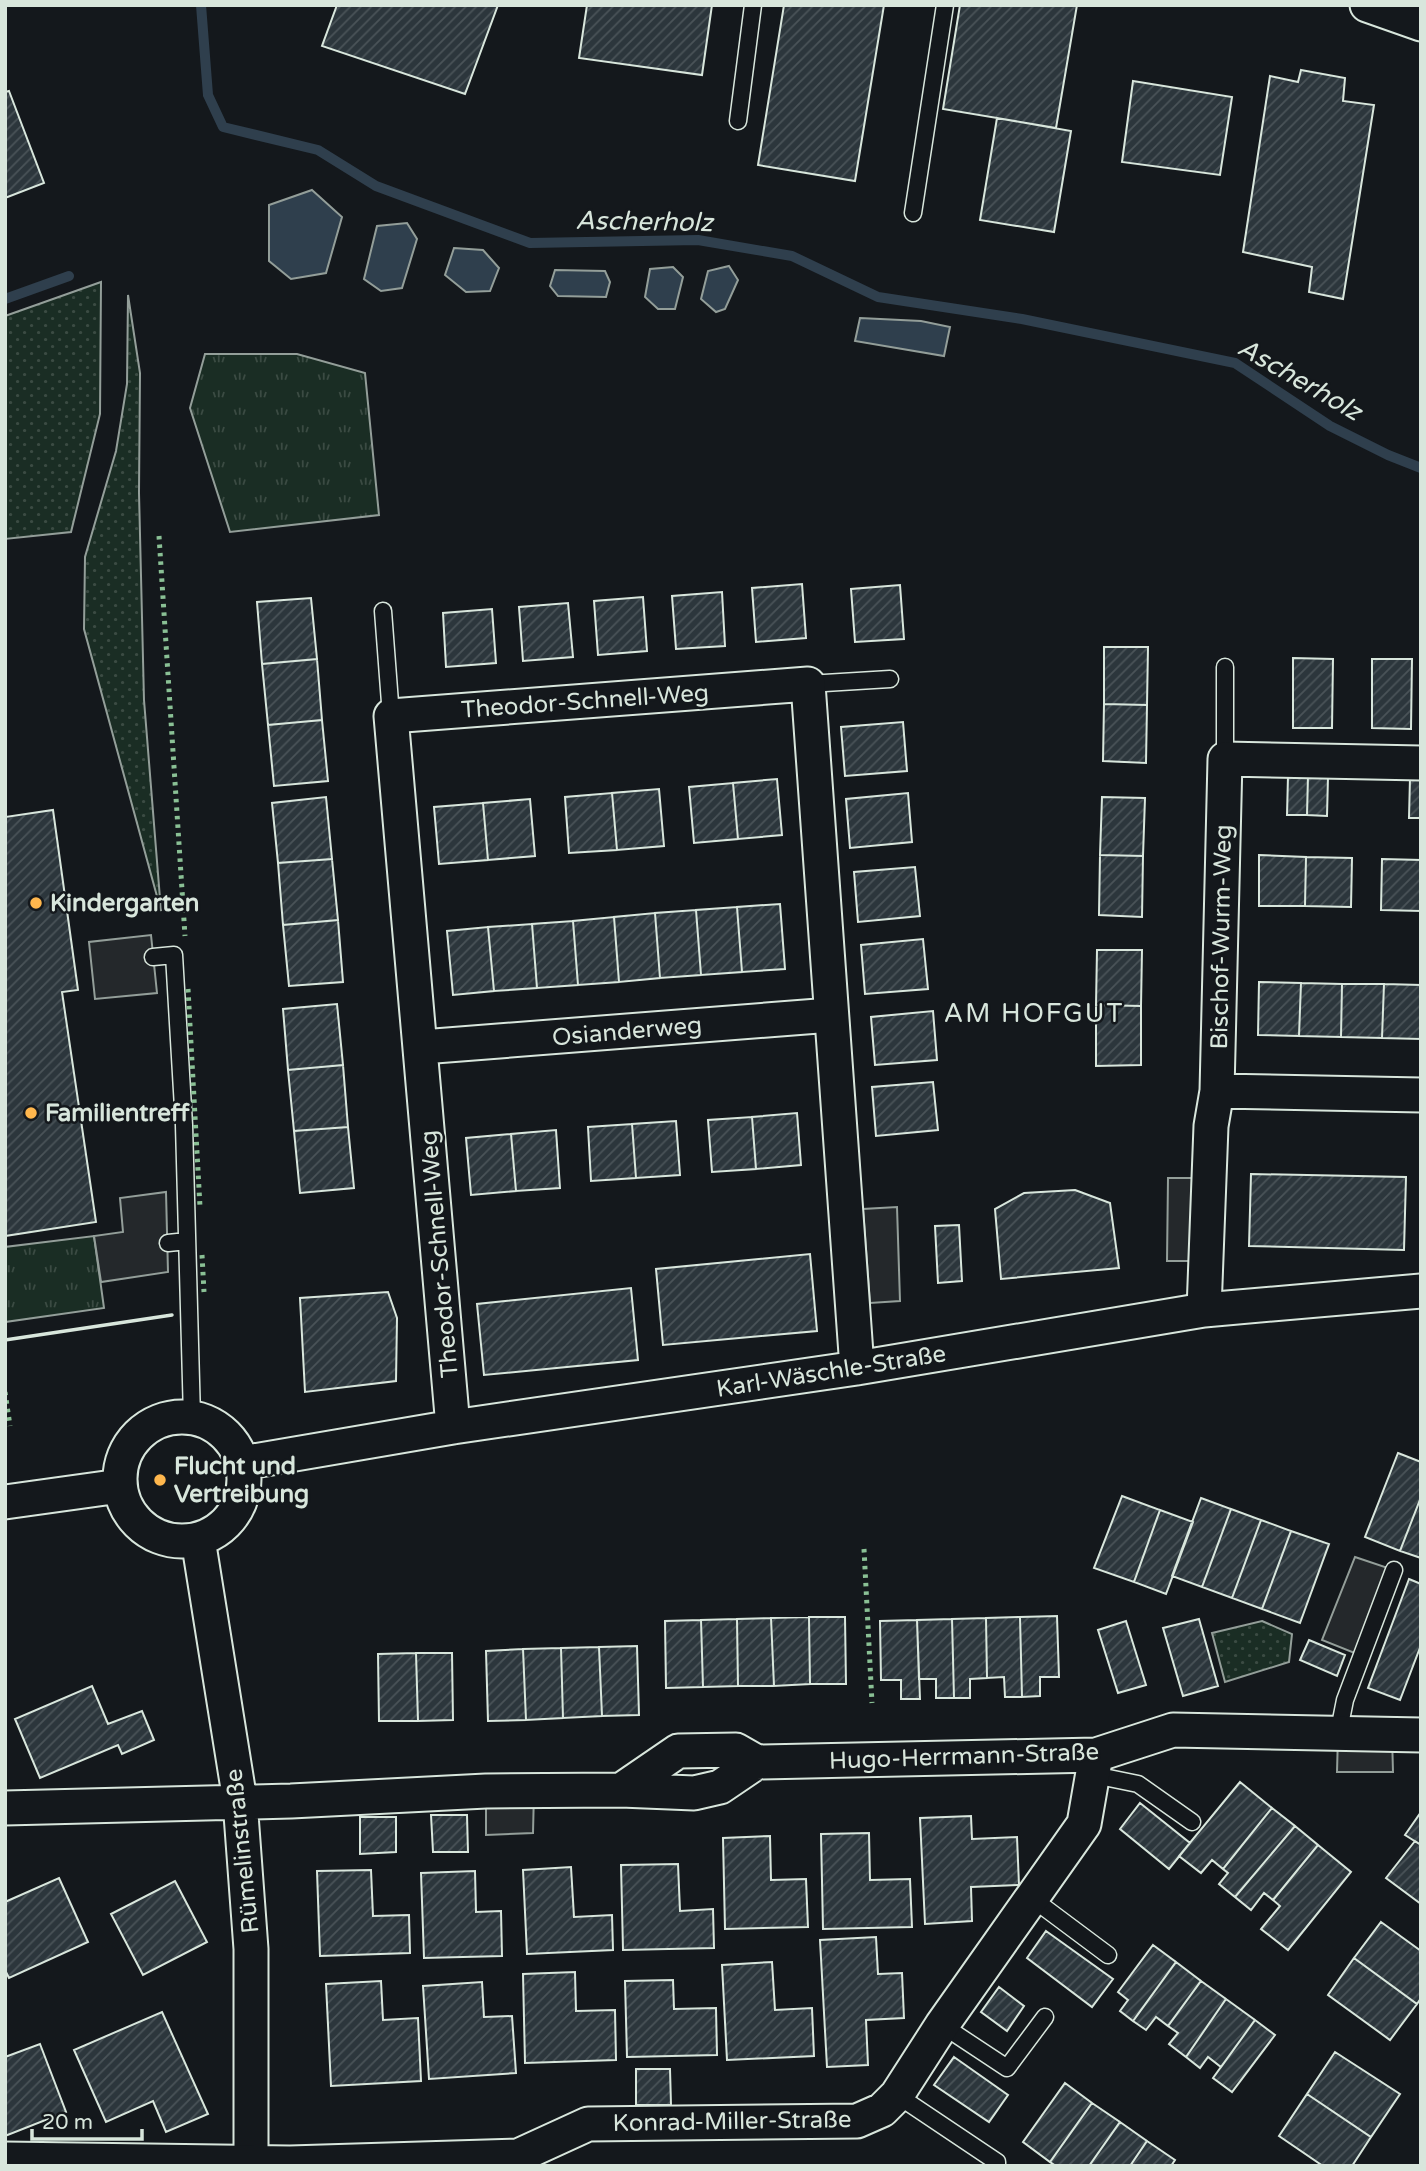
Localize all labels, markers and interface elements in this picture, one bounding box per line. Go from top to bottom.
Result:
water label: Ascherholz [575,205,715,238]
water label: Ascherholz [1233,332,1369,428]
street label: Theodor-Schnell-Weg [460,678,710,725]
street label: Bischof-Wurm-Weg [1205,824,1238,1050]
place label: Kindergarten [50,889,199,918]
marker: Kindergarten [28,895,44,911]
district label: AM HOFGUT [944,998,1124,1029]
street label: Osianderweg [551,1010,703,1052]
place label: Familientreff [45,1099,190,1128]
marker: Familientreff [23,1105,39,1121]
street label: Theodor-Schnell-Weg [414,1129,465,1379]
street label: Karl-Wäschle-Straße [714,1339,948,1404]
place label: Flucht und Vertreibung [174,1452,309,1509]
marker: Flucht und Vertreibung [152,1472,168,1488]
street label: Hugo-Herrmann-Straße [829,1737,1099,1776]
street label: Rümelinstraße [219,1767,266,1935]
scale bar [32,2098,142,2142]
street label: Konrad-Miller-Straße [612,2105,852,2138]
text: 20 m [42,2110,93,2135]

